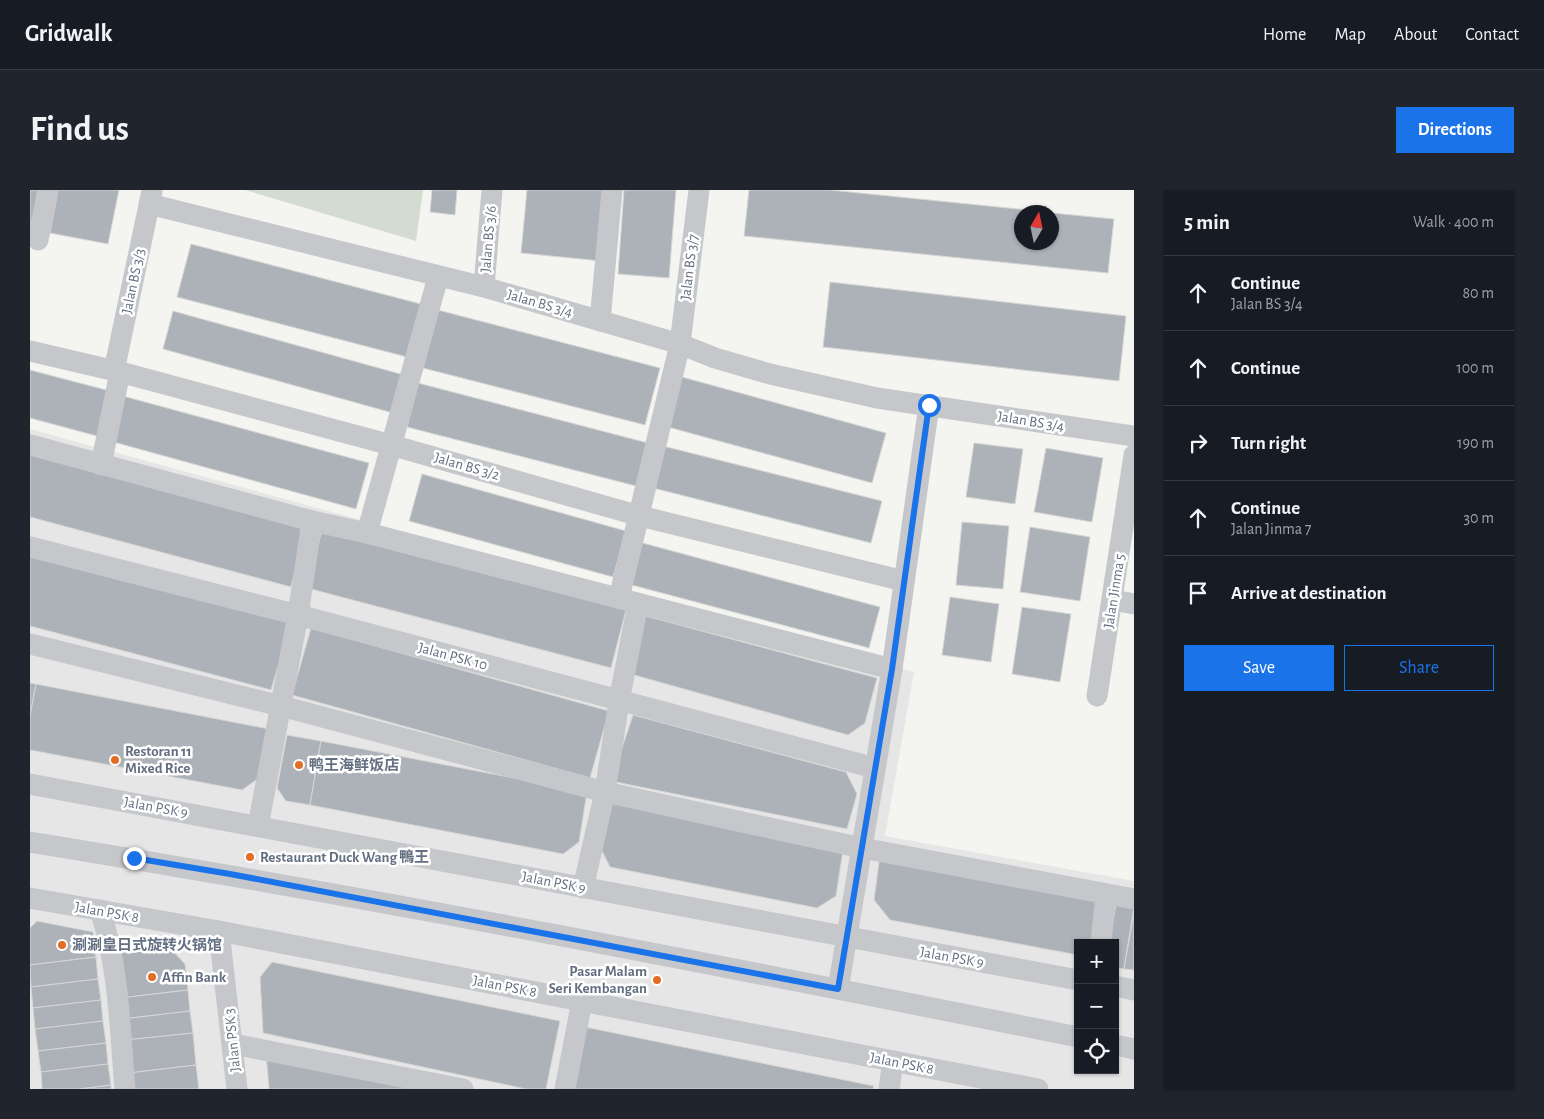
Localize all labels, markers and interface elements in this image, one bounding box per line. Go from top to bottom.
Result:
text: Gridwalk [25,22,112,46]
text: Home [1263,26,1306,44]
text: Map [1334,26,1366,44]
text: About [1394,26,1437,44]
text: Contact [1465,26,1519,44]
button: Directions [1396,107,1514,153]
text: Find us [30,112,129,147]
street label: Jalan BS 3/6 [478,205,499,273]
north arrow [1014,205,1059,250]
text: 5 min [1184,212,1230,233]
text: Walk · 400 m [1413,214,1494,230]
street label: Jalan BS 3/7 [678,233,701,301]
street label: Jalan BS 3/3 [119,247,148,315]
text: Continue [1231,274,1300,293]
icon: ahead [1184,279,1212,307]
text: 80 m [1463,285,1494,301]
street label: Jalan BS 3/4 [505,287,574,320]
text: Jalan BS 3/4 [1231,296,1303,312]
icon: ahead [1184,354,1212,382]
text: Continue [1231,359,1300,378]
text: 100 m [1456,360,1494,376]
route start [918,394,941,417]
street label: Jalan BS 3/4 [997,409,1065,434]
icon: right [1184,429,1212,457]
text: Turn right [1231,434,1306,453]
text: 190 m [1457,435,1494,451]
street label: Jalan BS 3/2 [433,450,501,483]
text: Continue [1231,499,1300,518]
icon: ahead [1184,504,1212,532]
text: 30 m [1464,510,1494,526]
text: Jalan Jinma 7 [1231,521,1312,537]
street label: Jalan Jinma 5 [1101,553,1128,630]
icon: arrive [1184,579,1212,607]
text: Arrive at destination [1231,584,1387,603]
street label: Jalan PSK 10 [417,640,489,673]
button: Save [1184,645,1334,691]
button: Share [1344,645,1494,691]
place label: Restoran 11 Mixed Rice [125,744,192,776]
marker: Restoran 11 Mixed Rice [109,754,121,766]
place label: 鸭王海鲜饭店 [309,757,399,773]
marker: 鸭王海鲜饭店 [293,759,305,771]
street label: Jalan PSK 9 [123,794,189,820]
route end [123,847,146,870]
place label: Restaurant Duck Wang 鴨王 [260,849,429,865]
marker: Restaurant Duck Wang 鴨王 [244,851,256,863]
street label: Jalan PSK 9 [521,869,587,896]
street label: Jalan PSK 8 [74,899,140,925]
place label: 涮涮皇日式旋转火锅馆 [72,936,222,953]
marker: 涮涮皇日式旋转火锅馆 [56,939,68,951]
map controls [1074,939,1119,1074]
button: + [1074,939,1119,984]
street label: Jalan PSK 9 [919,944,985,970]
place label: Pasar Malam Seri Kembangan [548,964,647,996]
place label: Affin Bank [162,970,227,985]
marker: Affin Bank [146,971,158,983]
street label: Jalan PSK 8 [472,973,538,1000]
marker: Pasar Malam Seri Kembangan [651,974,663,986]
button: − [1074,984,1119,1029]
street label: Jalan PSK 3 [222,1007,243,1072]
button: locate [1074,1029,1119,1074]
street label: Jalan PSK 8 [869,1050,935,1077]

